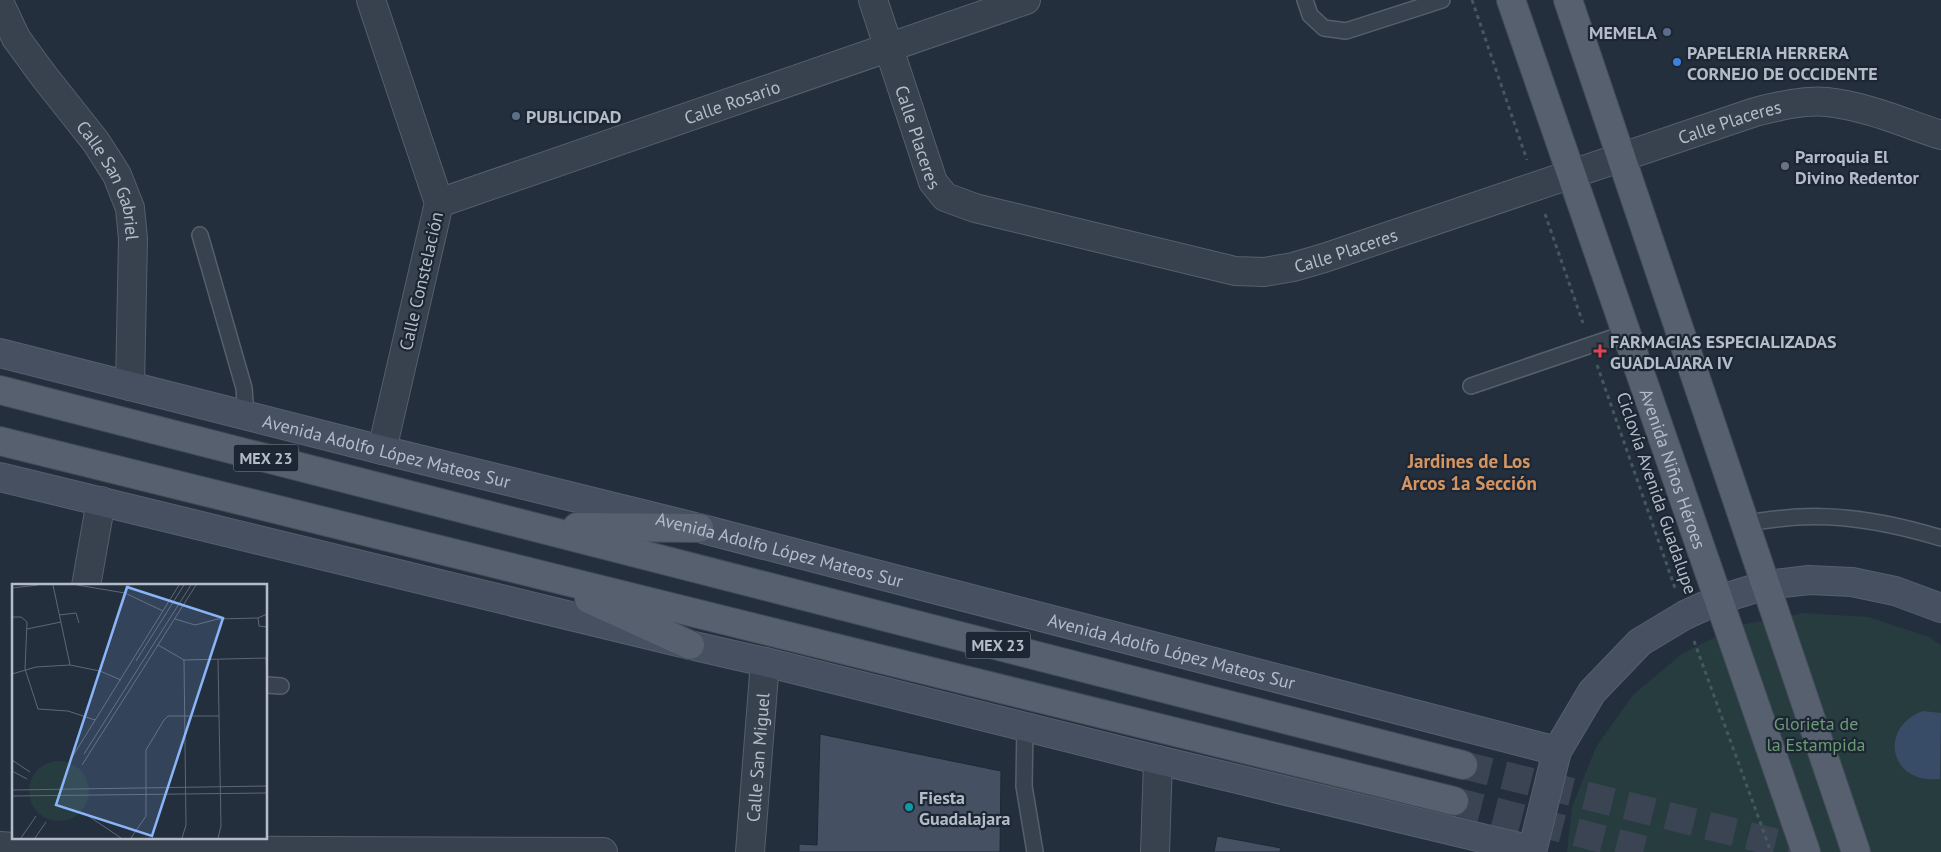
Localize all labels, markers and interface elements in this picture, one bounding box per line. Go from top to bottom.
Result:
place label: MEMELA [1589,21,1657,44]
marker: MEMELA [1661,26,1673,38]
place label: PAPELERIA HERRERA CORNEJO DE OCCIDENTE [1687,41,1878,85]
marker: PAPELERIA HERRERA CORNEJO DE OCCIDENTE [1671,56,1683,68]
street label: Calle Rosario [681,74,783,129]
street label: Calle Placeres [890,82,946,194]
street label: Calle Placeres [1675,95,1783,149]
place label: PUBLICIDAD [526,105,621,128]
marker: PUBLICIDAD [510,110,522,122]
street label: Calle San Gabriel [72,116,145,242]
place label: Parroquia El Divino Redentor [1795,145,1920,189]
marker: Parroquia El Divino Redentor [1779,160,1791,172]
street label: Calle Constelación [394,209,448,353]
street label: Calle Placeres [1291,223,1400,278]
place label: FARMACIAS ESPECIALIZADAS GUADLAJARA IV [1610,330,1837,374]
marker: FARMACIAS ESPECIALIZADAS GUADLAJARA IV [1594,345,1606,357]
street label: Avenida Niños Héroes [1635,385,1712,552]
street label: Ciclovía Avenida Guadalupe [1612,389,1702,597]
street label: Avenida Adolfo López Mateos Sur [260,409,513,493]
road number: MEX 23 [234,444,298,472]
district label: Jardines de Los Arcos 1a Sección [1401,449,1537,495]
street label: Avenida Adolfo López Mateos Sur [654,506,906,592]
inset map [12,584,268,840]
street label: Avenida Adolfo López Mateos Sur [1046,608,1298,694]
road number: MEX 23 [966,632,1030,658]
street label: Calle San Miguel [741,691,774,823]
park label: Glorieta de la Estampida [1766,712,1866,756]
place label: Fiesta Guadalajara [919,786,1010,830]
marker: Fiesta Guadalajara [903,801,915,813]

